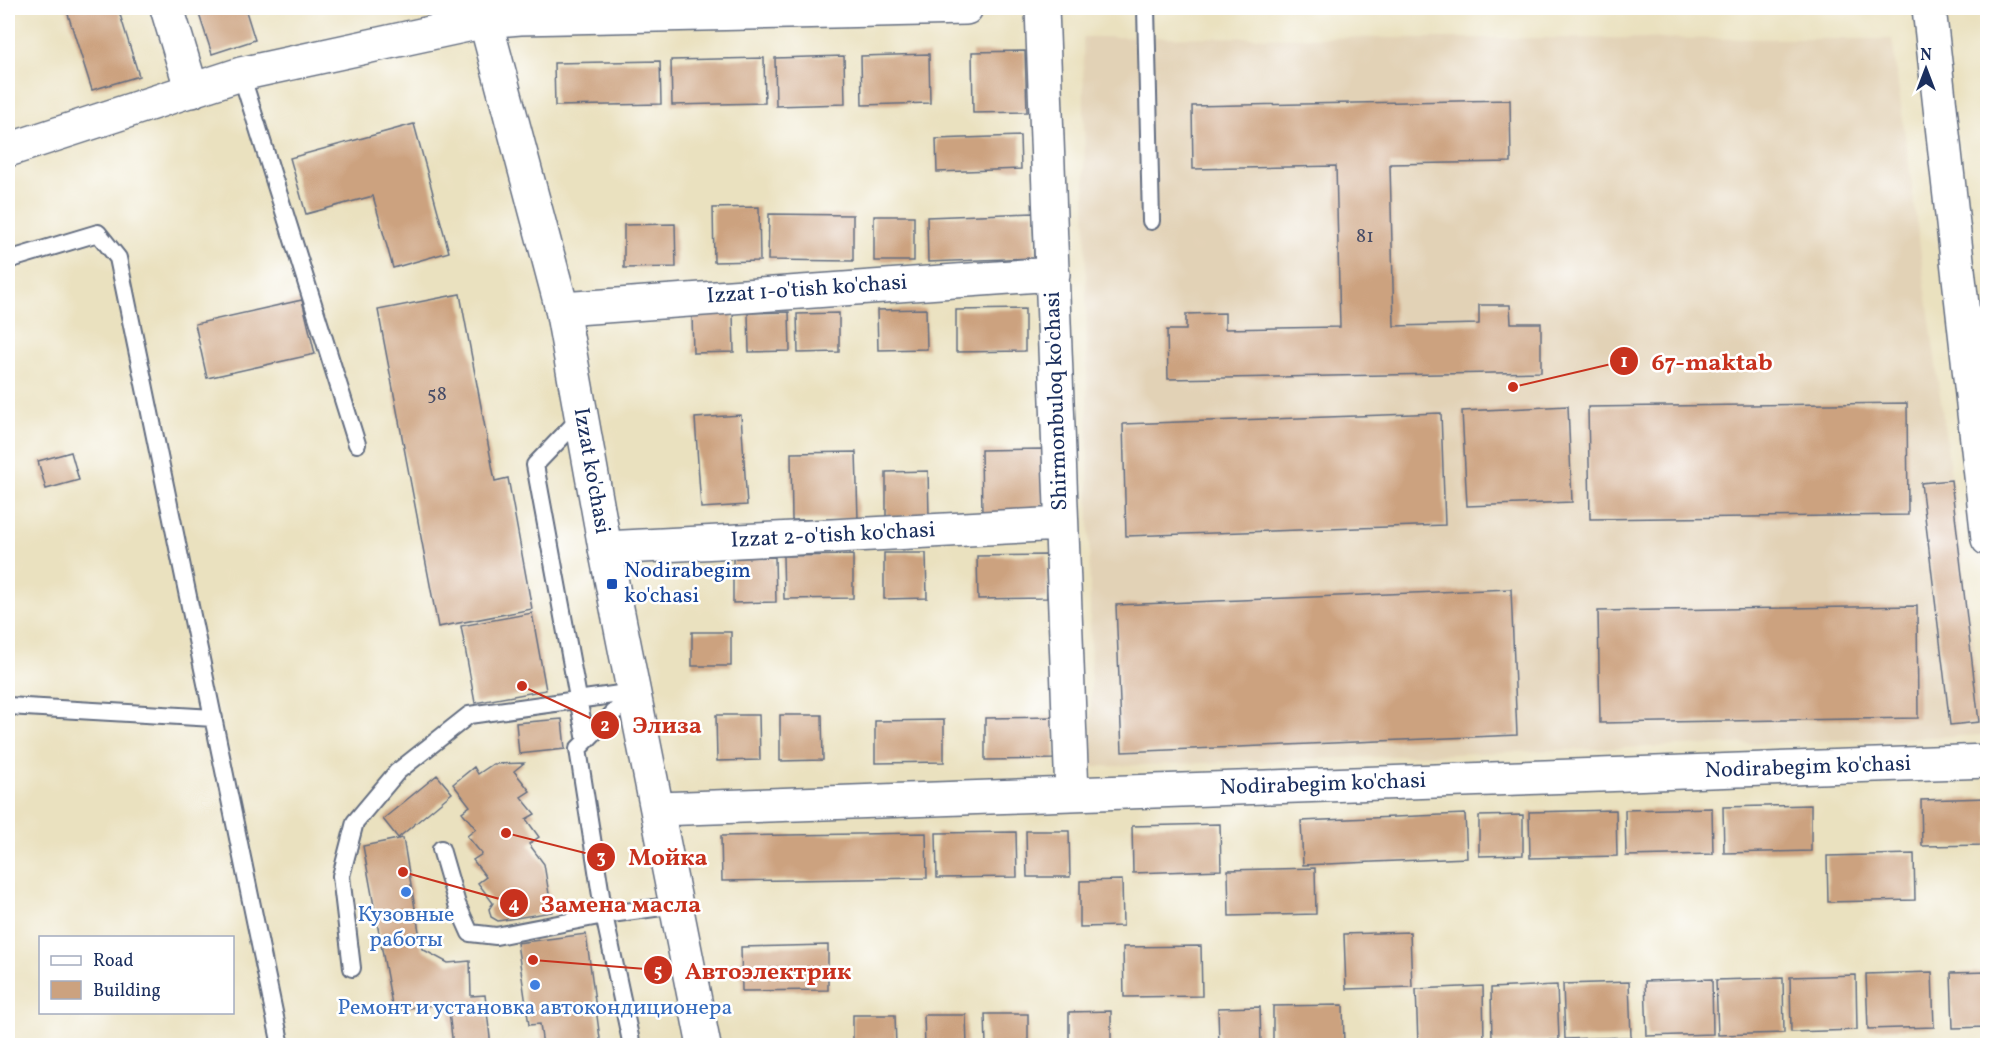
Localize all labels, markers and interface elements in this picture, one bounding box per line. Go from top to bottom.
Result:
north arrow [1896,39,1956,99]
text: N [1920,45,1932,67]
house number: 81 [1356,223,1374,251]
street label: Izzat 1-o'tish ko'chasi [706,268,908,312]
street label: Shirmonbuloq ko'chasi [1038,291,1076,511]
callout: 67-maktab [1609,340,1785,382]
text: 67-maktab [1651,347,1773,381]
text: 1 [1620,350,1628,375]
house number: 58 [427,381,447,409]
street label: Izzat ko'chasi [565,405,617,537]
street label: Izzat 2-o'tish ko'chasi [730,515,936,557]
place label: Nodirabegim ko'chasi [624,556,751,612]
marker: Nodirabegim ko'chasi [605,577,619,591]
callout: Элиза [590,704,714,746]
text: Элиза [632,710,702,744]
text: 2 [600,714,610,739]
street label: Nodirabegim ko'chasi [1704,749,1912,787]
street label: Nodirabegim ko'chasi [1219,766,1427,804]
callout: Мойка [586,836,720,878]
text: Мойка [628,842,708,876]
text: 3 [596,846,606,871]
callout: Замена масла [499,882,713,924]
marker: Кузовные работы [399,885,413,899]
text: Замена масла [541,889,701,923]
text: 4 [509,893,520,918]
place label: Кузовные работы [357,900,455,956]
legend [39,936,234,1014]
text: Road [93,949,134,974]
callout: Автоэлектрик [643,949,863,991]
text: Автоэлектрик [685,956,851,990]
text: 5 [654,960,662,985]
marker: Ремонт и установка автокондиционера [528,978,542,992]
text: Building [93,979,161,1004]
place label: Ремонт и установка автокондиционера [338,993,732,1024]

